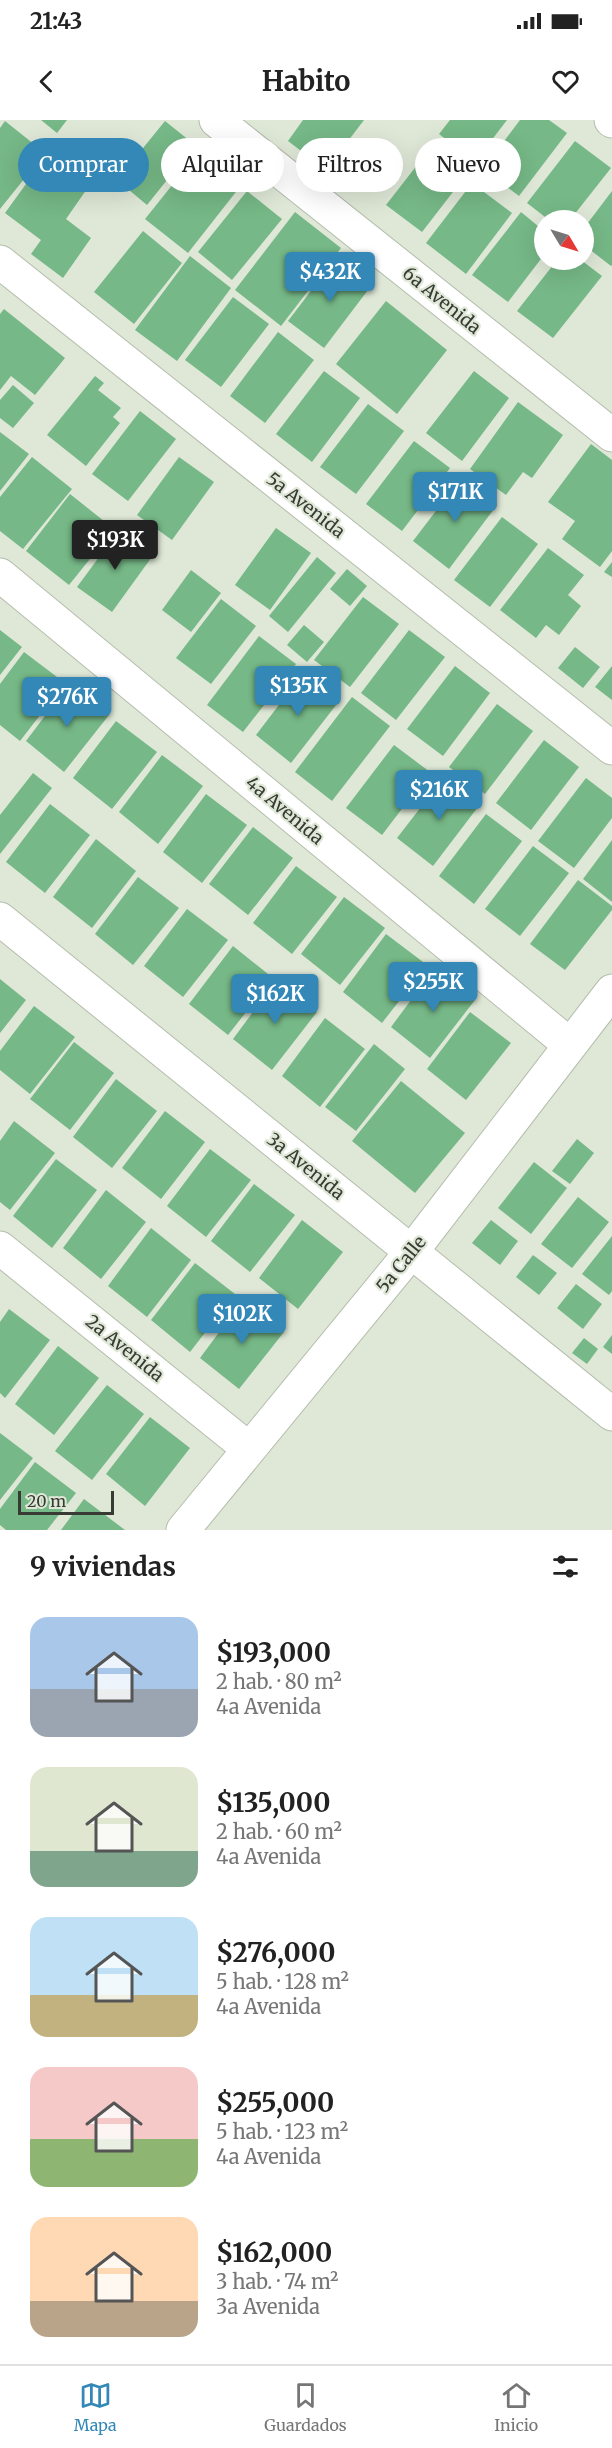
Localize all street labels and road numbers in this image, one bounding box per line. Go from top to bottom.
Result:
street label: 6a Avenida [398,261,486,339]
street label: 5a Avenida [262,467,350,543]
street label: 4a Avenida [241,771,329,849]
street label: 3a Avenida [262,1128,350,1205]
street label: 5a Calle [371,1231,431,1297]
street label: 2a Avenida [81,1309,169,1387]

